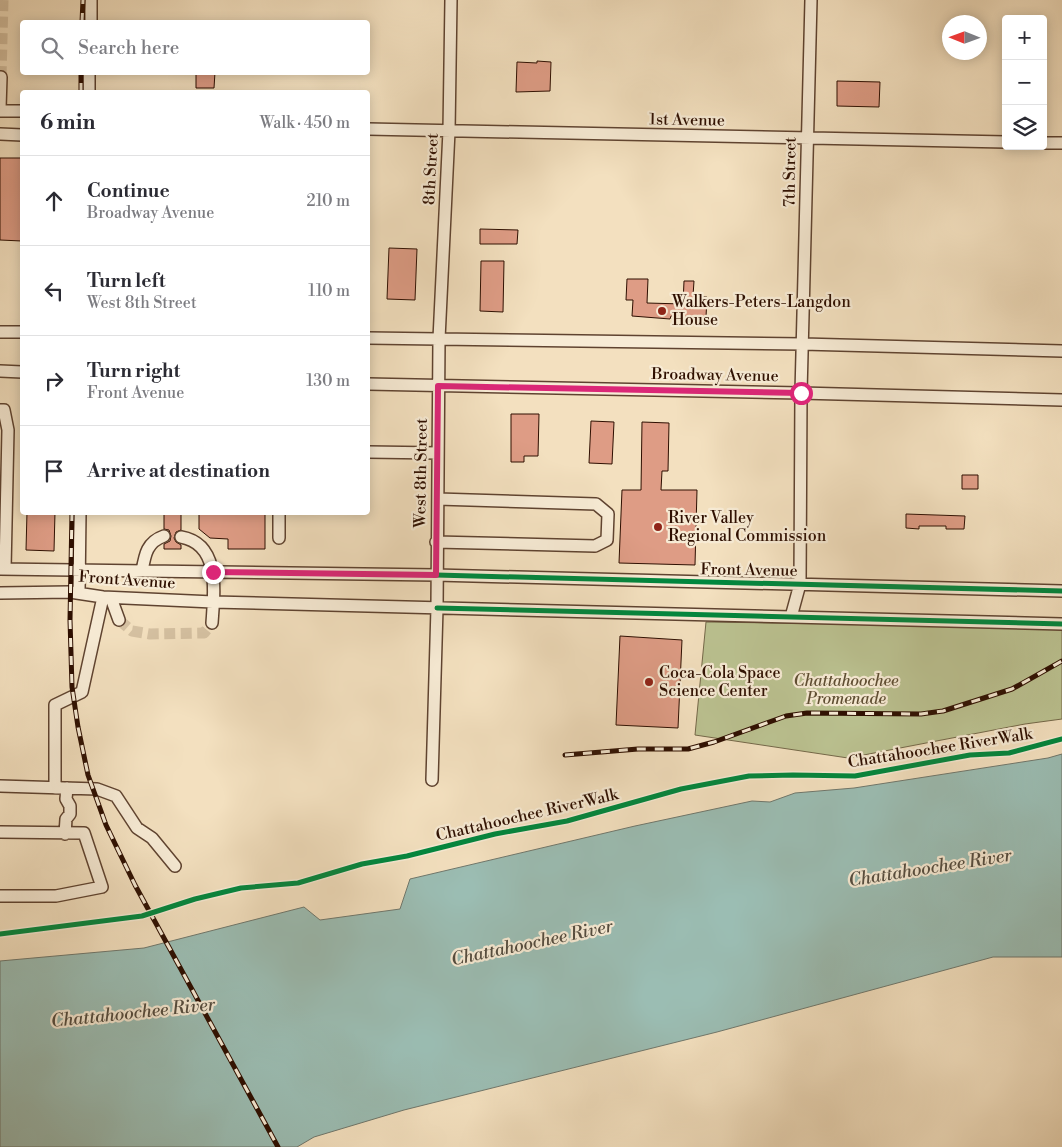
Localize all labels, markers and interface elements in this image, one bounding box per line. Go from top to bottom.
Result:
north arrow [942,15,987,60]
map controls [1002,15,1047,150]
button: + [1002,15,1047,60]
search box [20,20,370,75]
icon: search [38,34,66,62]
text: Search here [78,36,179,60]
button: − [1002,60,1047,105]
button: layers [1002,105,1047,150]
street label: 1st Avenue [649,109,725,131]
text: 6 min [40,110,95,136]
text: Walk · 450 m [260,113,350,133]
street label: 8th Street [419,132,443,205]
street label: 7th Street [779,136,801,207]
text: Continue [87,179,170,203]
icon: ahead [40,187,68,215]
text: 210 m [306,191,350,211]
text: Broadway Avenue [87,203,214,223]
text: Turn left [87,269,166,293]
icon: left [40,277,68,305]
text: 110 m [308,281,350,301]
place label: Walkers-Peters-Langdon House [671,292,851,330]
text: West 8th Street [87,293,197,313]
marker: Walkers-Peters-Langdon House [656,305,668,317]
text: Turn right [87,359,180,383]
street label: Broadway Avenue [650,364,779,386]
icon: right [40,367,68,395]
text: 130 m [306,371,350,391]
route start [790,382,813,405]
text: Front Avenue [87,383,184,403]
street label: West 8th Street [410,418,432,529]
icon: arrive [40,457,68,485]
text: Arrive at destination [87,459,270,483]
place label: River Valley Regional Commission [668,508,827,546]
marker: River Valley Regional Commission [652,521,664,533]
street label: Front Avenue [700,559,798,581]
route end [202,561,225,584]
street label: Front Avenue [78,567,176,593]
place label: Coca-Cola Space Science Center [659,663,781,701]
park label: Chattahoochee Promenade [794,671,899,709]
marker: Coca-Cola Space Science Center [643,676,655,688]
street label: Chattahoochee RiverWalk [846,723,1035,772]
street label: Chattahoochee RiverWalk [434,784,622,846]
water label: Chattahoochee River [847,844,1014,892]
water label: Chattahoochee River [449,915,615,971]
water label: Chattahoochee River [50,993,217,1033]

